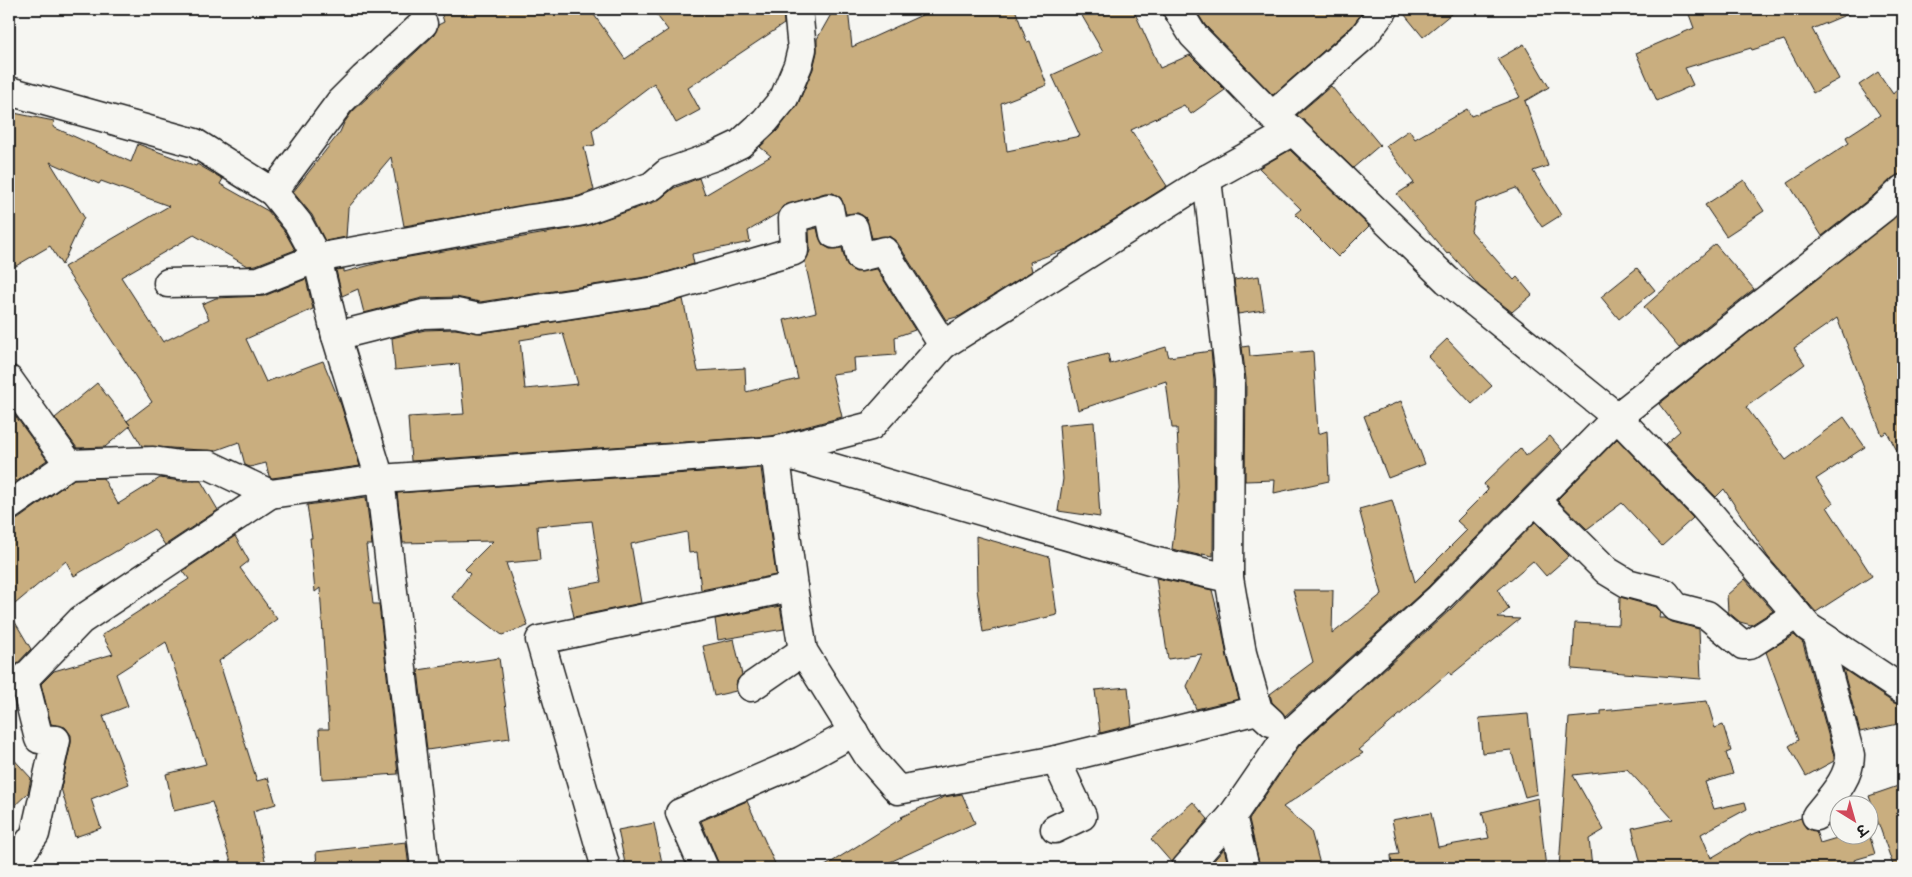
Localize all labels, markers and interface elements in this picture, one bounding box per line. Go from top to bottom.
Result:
north arrow [1830,794,1880,844]
text: उ [1851,819,1872,841]

